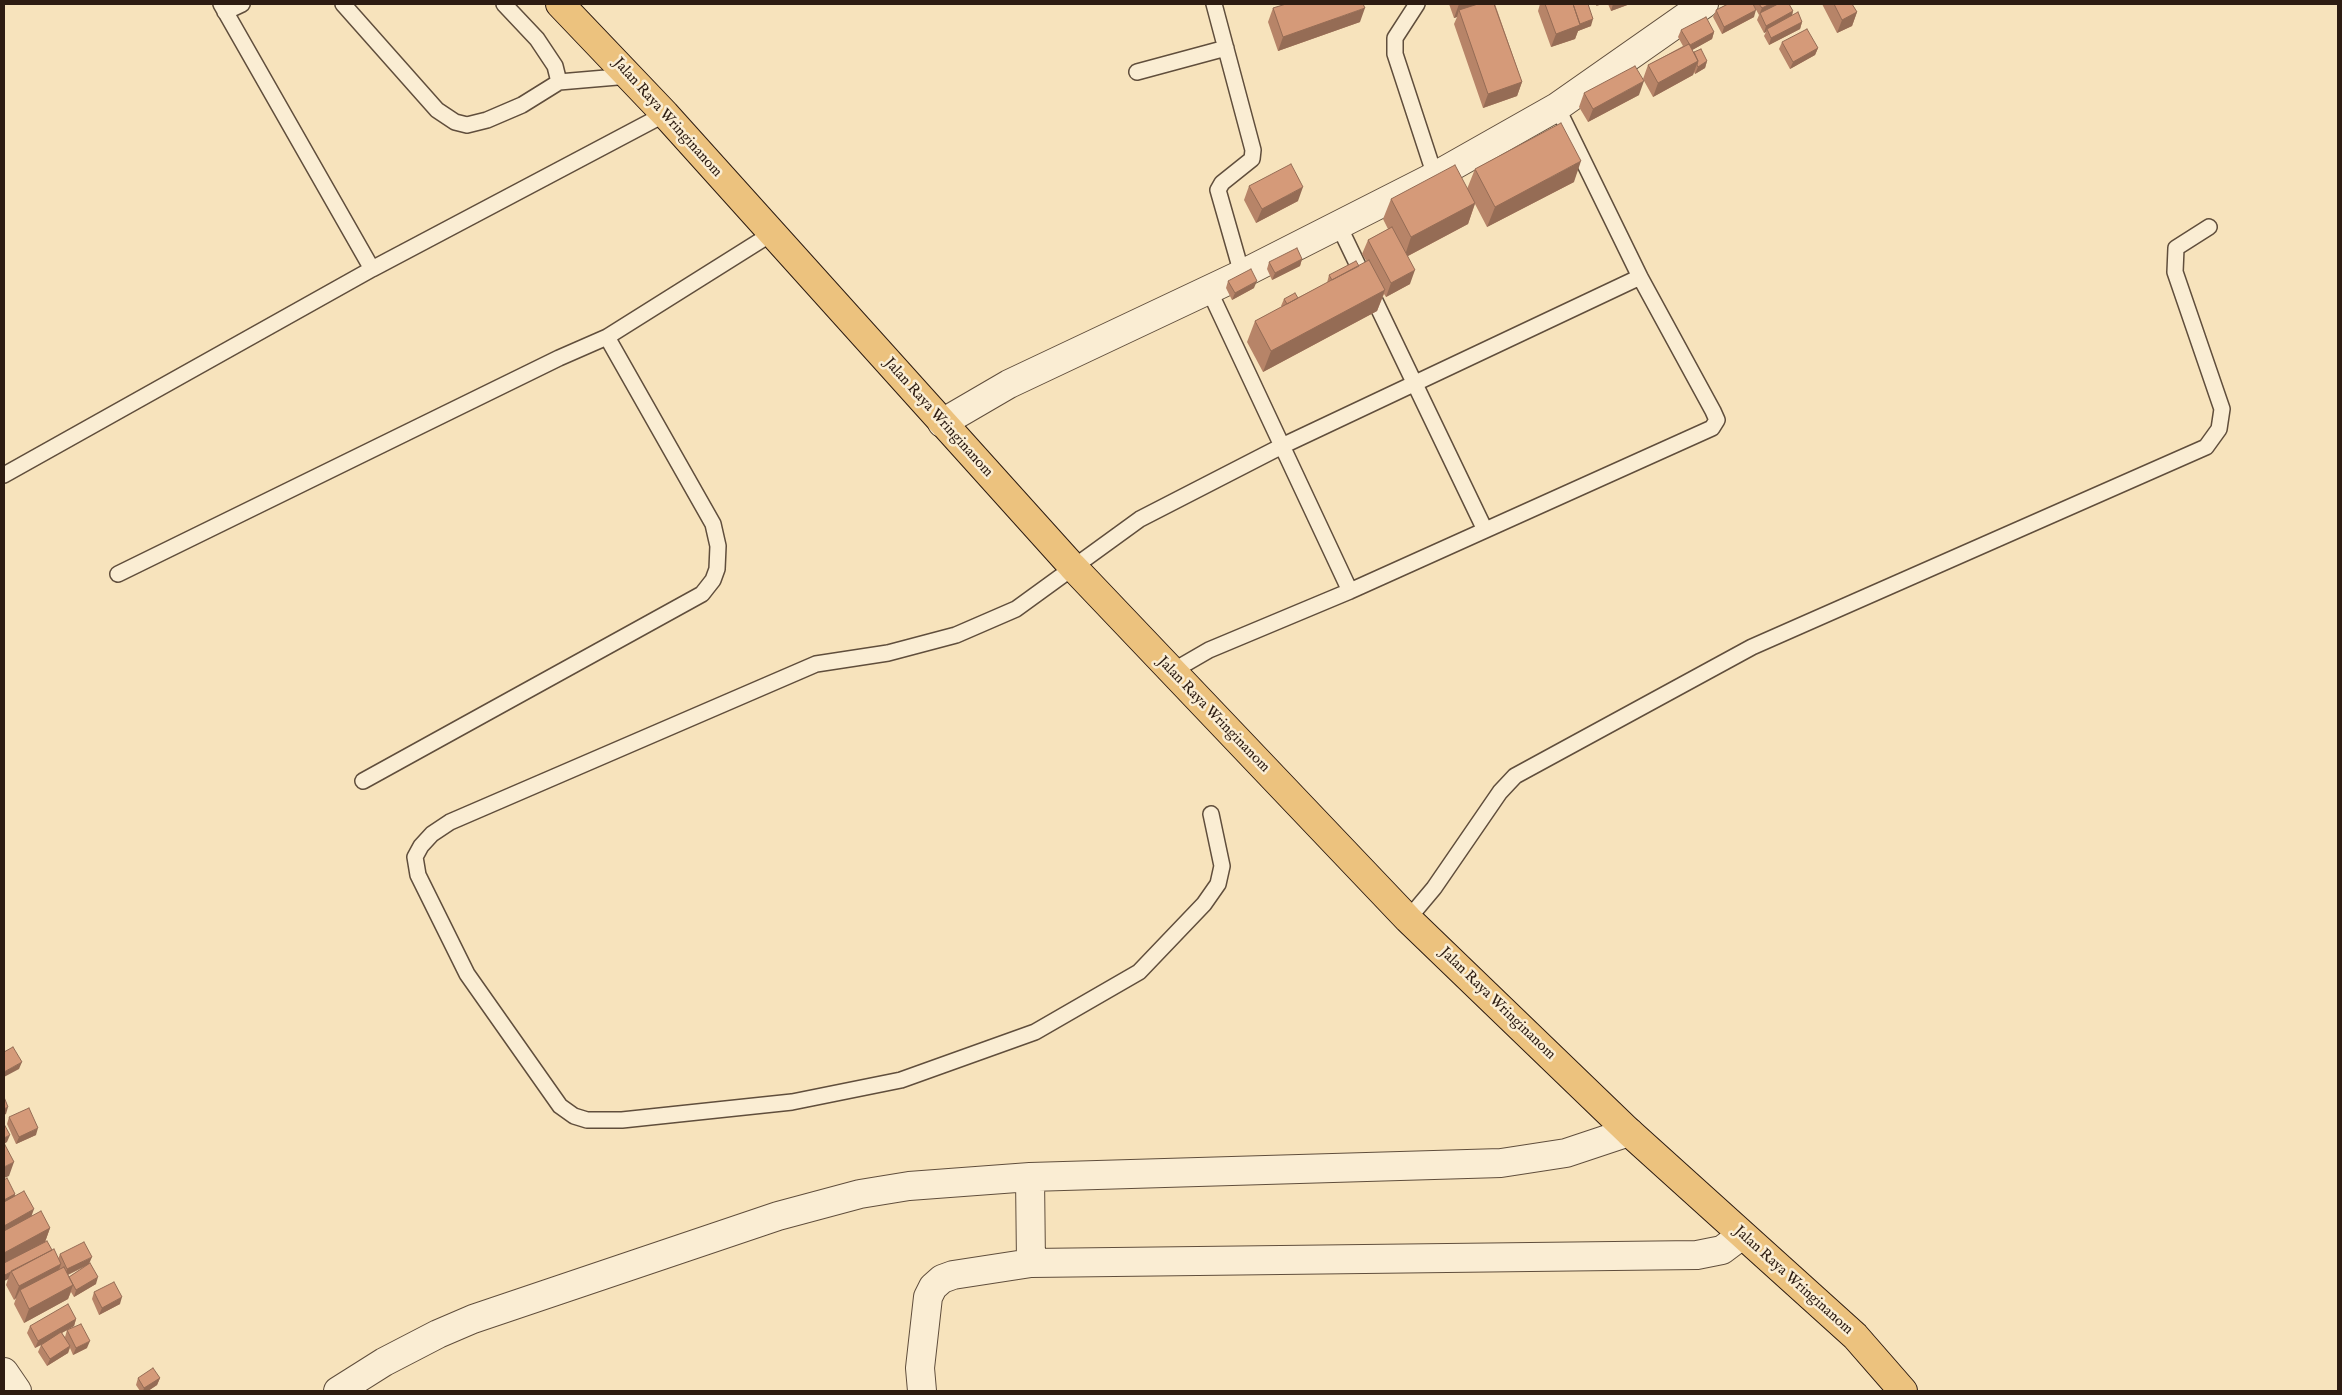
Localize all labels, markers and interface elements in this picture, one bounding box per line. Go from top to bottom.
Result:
street label: Jalan Raya Wringinanom [609,55,725,181]
street label: Jalan Raya Wringinanom [880,355,996,481]
street label: Jalan Raya Wringinanom [1153,653,1273,777]
street label: Jalan Raya Wringinanom [1435,944,1559,1064]
street label: Jalan Raya Wringinanom [1730,1223,1856,1339]

